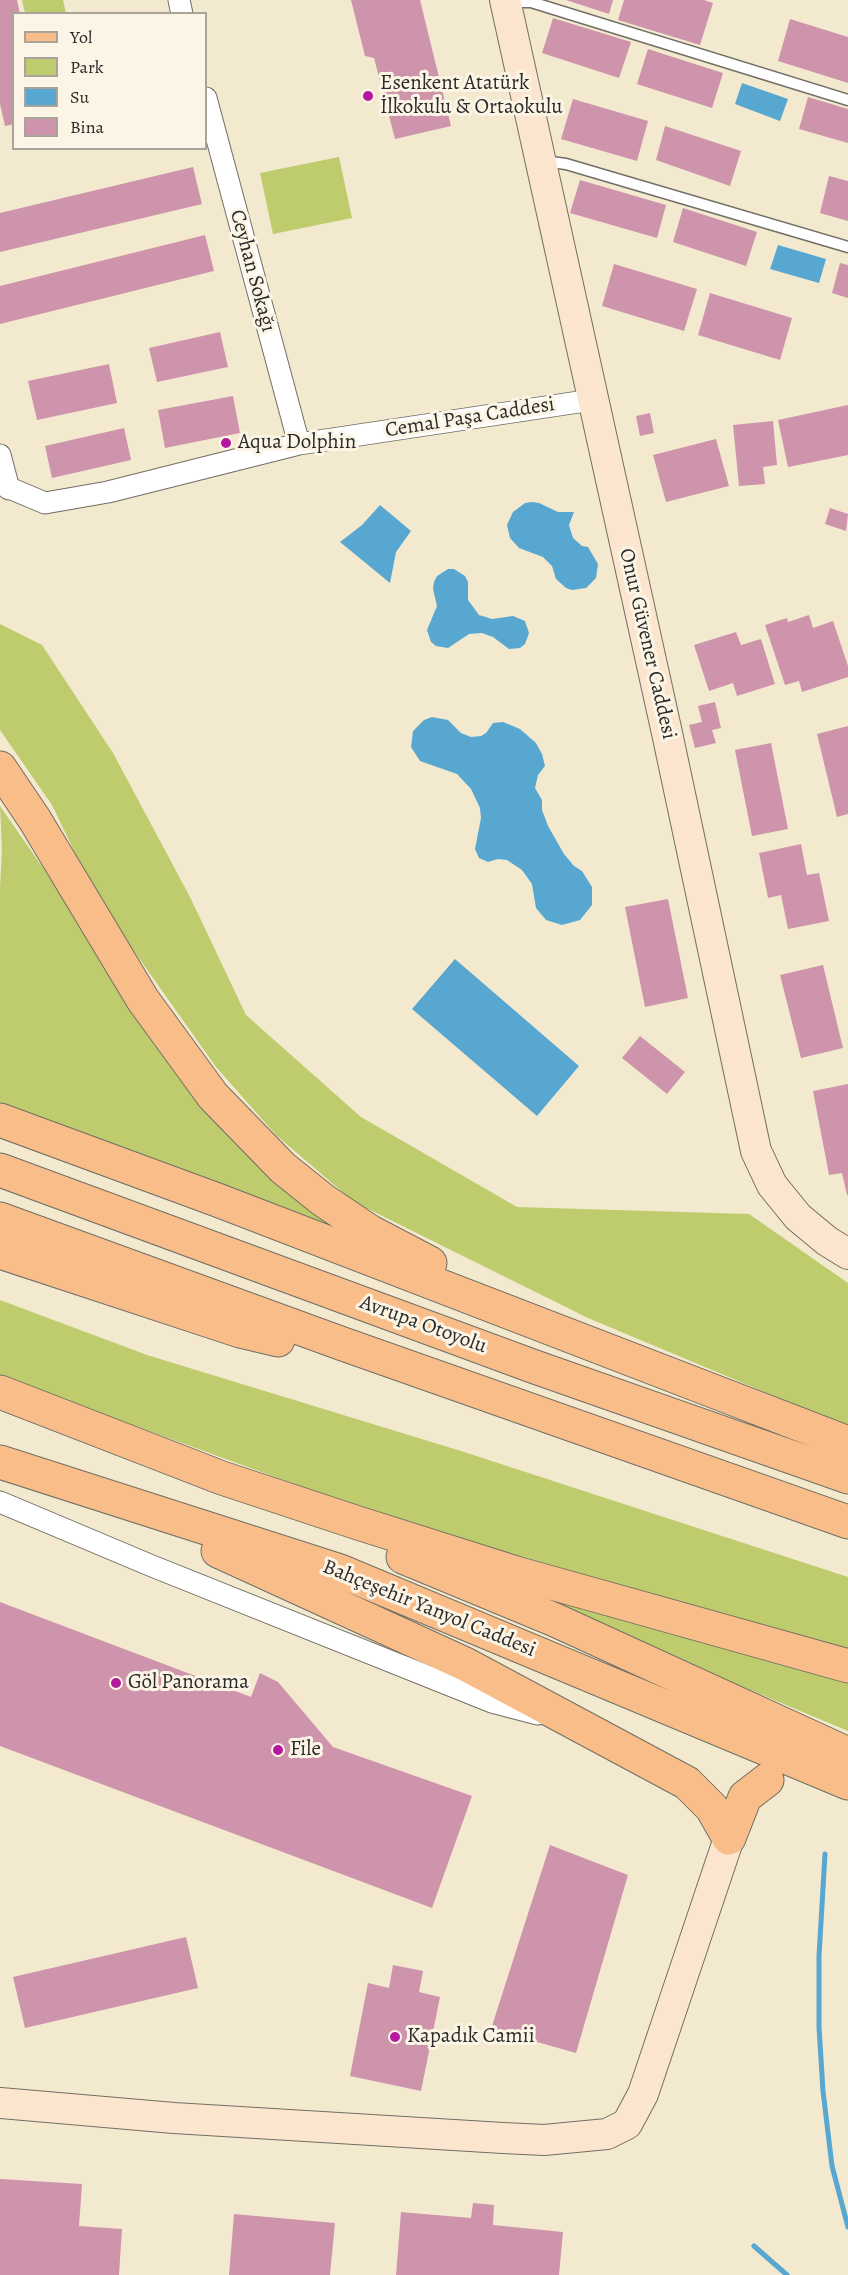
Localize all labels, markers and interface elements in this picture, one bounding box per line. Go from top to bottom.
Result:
legend [12,12,207,150]
text: Yol [70,25,92,49]
text: Park [70,55,104,79]
place label: Esenkent Atatürk İlkokulu & Ortaokulu [380,71,563,121]
text: Su [70,85,89,109]
marker: Esenkent Atatürk İlkokulu & Ortaokulu [361,89,375,103]
text: Bina [70,115,104,139]
street label: Ceyhan Sokağı [224,207,280,335]
street label: Cemal Paşa Caddesi [383,392,557,444]
place label: Aqua Dolphin [238,430,356,456]
marker: Aqua Dolphin [219,436,233,450]
street label: Onur Güvener Caddesi [613,546,681,742]
street label: Avrupa Otoyolu [356,1290,490,1360]
street label: Bahçeşehir Yanyol Caddesi [319,1555,539,1663]
place label: Göl Panorama [128,1670,249,1696]
marker: Göl Panorama [109,1676,123,1690]
place label: File [290,1737,321,1763]
marker: File [271,1743,285,1757]
place label: Kapadık Camii [407,2024,535,2050]
marker: Kapadık Camii [388,2030,402,2044]

